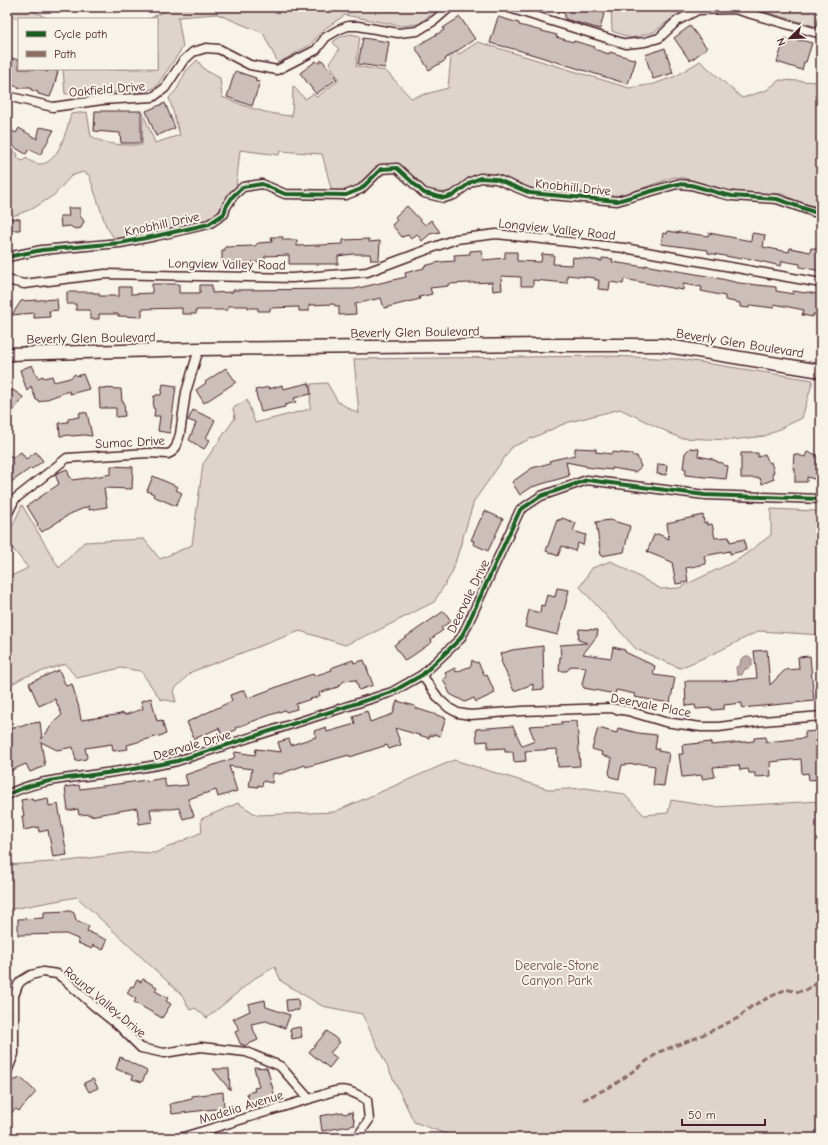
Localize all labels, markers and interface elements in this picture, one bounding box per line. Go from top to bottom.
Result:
legend [18,18,158,70]
north arrow [770,18,810,58]
text: Cycle path [54,27,107,41]
text: N [774,36,789,48]
text: Path [54,47,76,61]
street label: Oakfield Drive [68,78,146,100]
street label: Knobhill Drive [534,176,612,198]
street label: Knobhill Drive [123,209,201,239]
street label: Longview Valley Road [498,215,616,243]
street label: Longview Valley Road [168,255,286,273]
street label: Beverly Glen Boulevard [350,323,480,341]
street label: Beverly Glen Boulevard [675,325,805,361]
street label: Beverly Glen Boulevard [26,329,156,347]
street label: Sumac Drive [95,433,166,451]
street label: Deervale Drive [444,556,492,635]
street label: Deervale Place [610,690,693,720]
street label: Deervale Drive [152,727,233,763]
park label: Deervale-Stone Canyon Park [515,958,599,988]
street label: Round Valley Drive [61,963,150,1041]
street label: Madelia Avenue [197,1087,285,1127]
scale bar [682,1101,765,1127]
text: 50 m [688,1108,716,1122]

